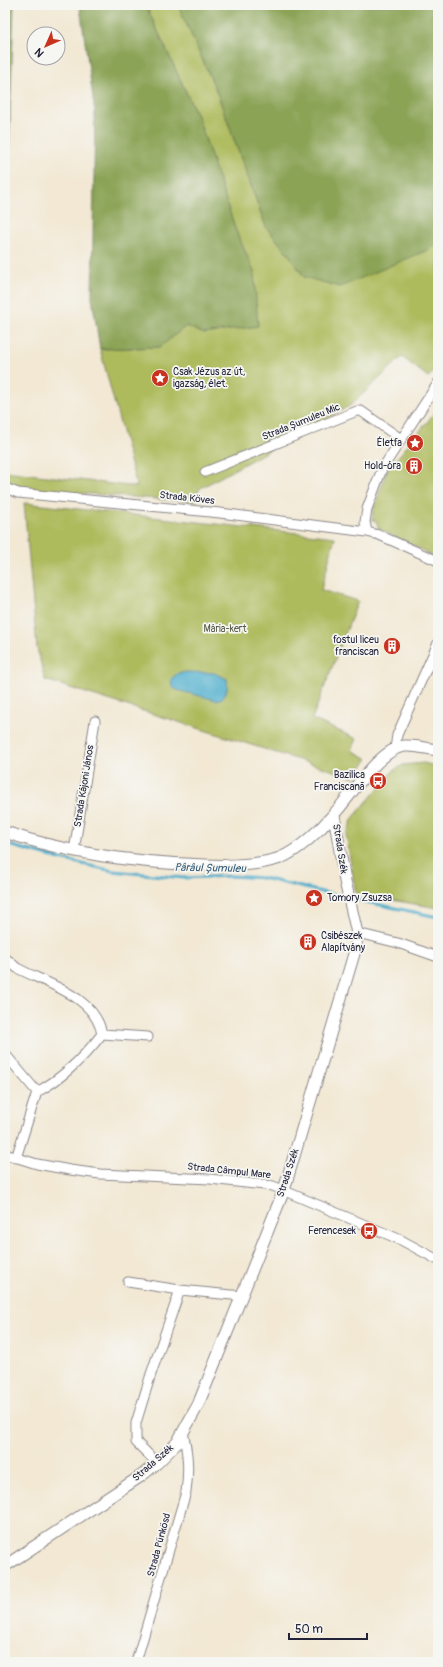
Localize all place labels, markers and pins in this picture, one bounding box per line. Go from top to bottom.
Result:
place label: Csak Jézus az út, igazság, élet. [173,366,245,390]
place icon: Csak Jézus az út, igazság, élet. [150,368,170,388]
place icon: Életfa [405,433,425,453]
place label: Életfa [377,436,402,449]
building icon: Hold-óra [404,456,424,476]
place label: Hold-óra [364,460,401,472]
place label: fostul liceu franciscan [333,634,379,658]
building icon: fostul liceu franciscan [382,636,402,656]
place label: Bazilica Franciscană [314,769,365,793]
bus stop icon: Bazilica Franciscană [368,771,388,791]
place icon: Tomory Zsuzsa [304,888,324,908]
place label: Tomory Zsuzsa [327,892,392,904]
place label: Csibészek Alapítvány [321,930,366,954]
building icon: Csibészek Alapítvány [298,932,318,952]
bus stop icon: Ferencesek [359,1221,379,1241]
place label: Ferencesek [308,1225,357,1237]

